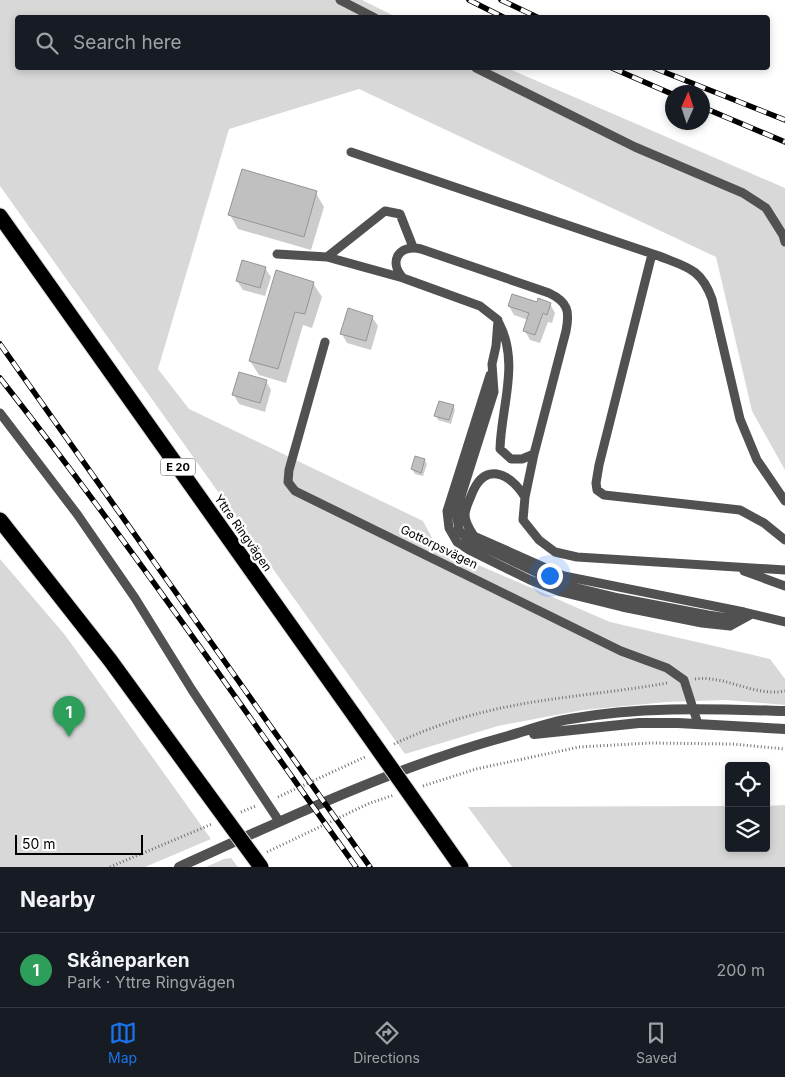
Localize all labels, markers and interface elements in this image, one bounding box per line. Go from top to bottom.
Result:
search box [15,15,770,70]
icon: search [33,29,61,57]
text: Search here [73,31,182,54]
north arrow [665,85,710,130]
road number: E 20 [160,458,196,476]
street label: Yttre Ringvägen [211,491,275,574]
street label: Gottorpsvägen [398,521,480,572]
your location [537,563,563,589]
pin: 1 [53,696,85,737]
map controls [725,762,770,852]
button: locate [725,762,770,807]
button: layers [725,807,770,852]
scale bar [15,832,142,855]
text: 50 m [22,835,56,852]
text: Nearby [20,887,95,912]
text: Skåneparken [67,949,190,972]
text: 1 [33,960,39,980]
text: 200 m [717,960,765,980]
text: Park · Yttre Ringvägen [67,972,235,992]
tab: Map [108,1019,137,1066]
tab: Directions [353,1019,420,1066]
tab: Saved [636,1019,677,1066]

